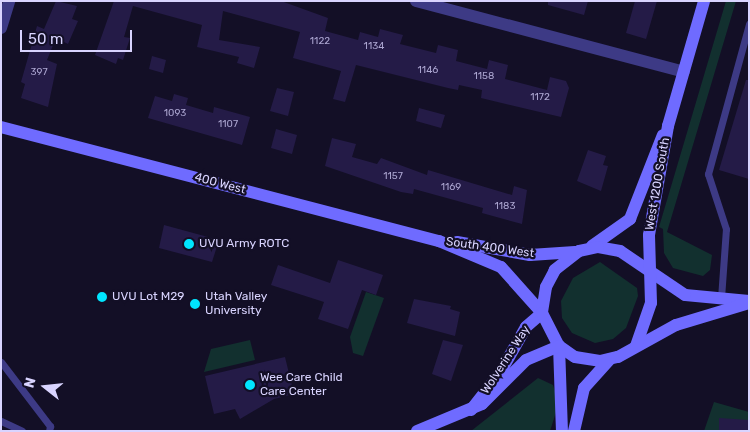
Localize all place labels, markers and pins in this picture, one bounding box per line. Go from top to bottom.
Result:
place label: UVU Army ROTC [199,237,290,251]
marker: UVU Army ROTC [183,238,195,250]
place label: UVU Lot M29 [112,290,184,304]
place label: Utah Valley University [205,290,268,318]
marker: UVU Lot M29 [96,291,108,303]
marker: Utah Valley University [189,298,201,310]
place label: Wee Care Child Care Center [260,371,343,399]
marker: Wee Care Child Care Center [244,379,256,391]

